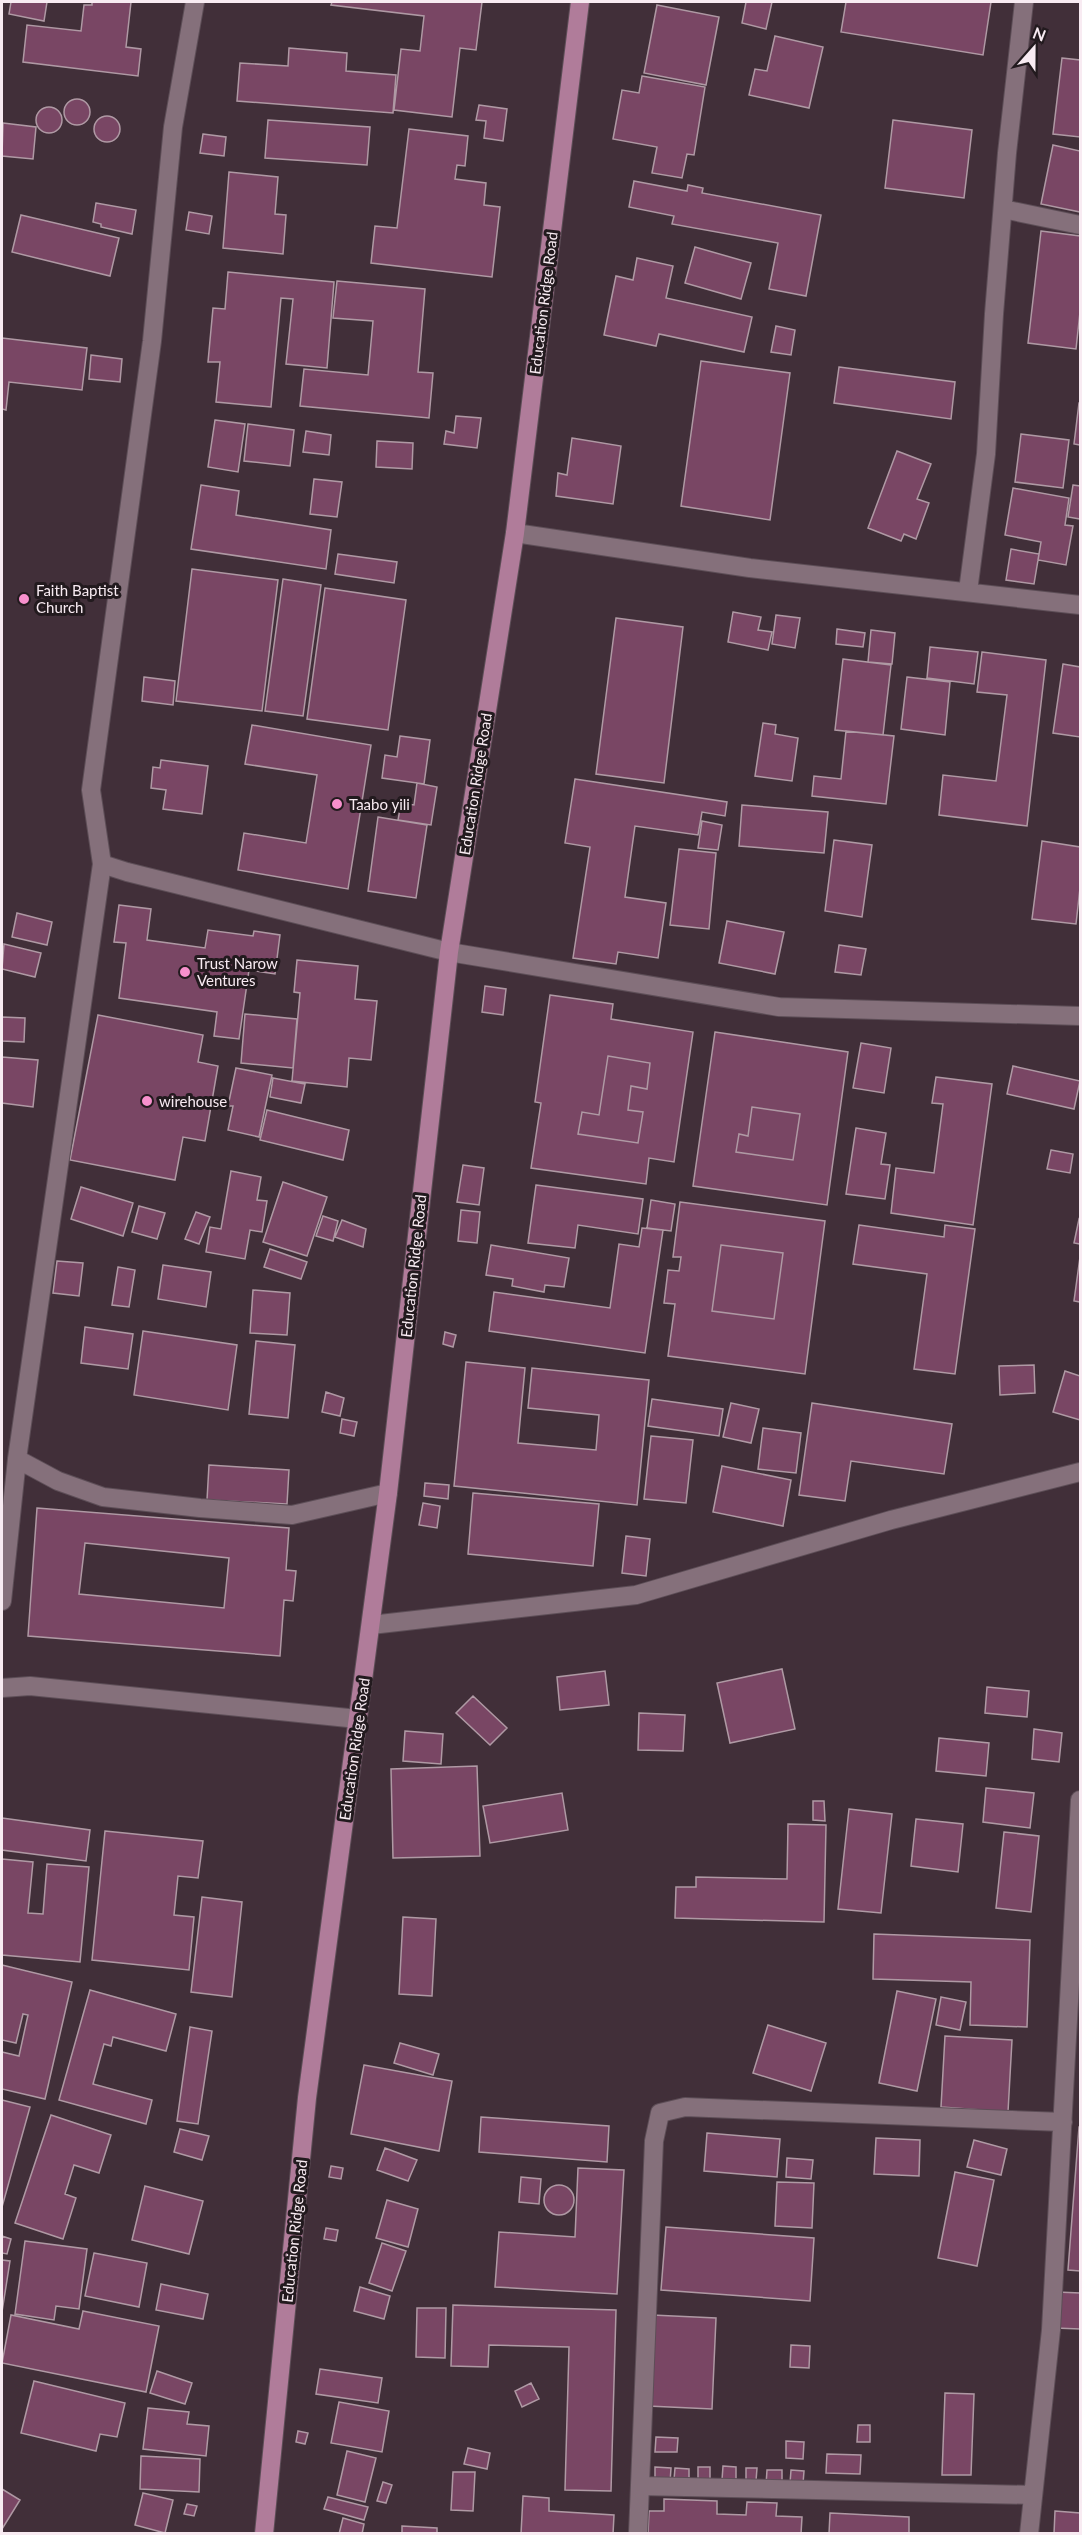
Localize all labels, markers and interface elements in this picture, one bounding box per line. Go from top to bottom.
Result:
north arrow [1004,18,1064,78]
text: N [1030,22,1049,45]
street label: Education Ridge Road [525,231,561,375]
place label: Faith Baptist Church [36,581,119,616]
marker: Faith Baptist Church [17,592,31,606]
street label: Education Ridge Road [455,712,495,856]
place label: Taabo yili [349,795,410,813]
marker: Taabo yili [330,797,344,811]
place label: Trust Narow Ventures [197,954,278,989]
marker: Trust Narow Ventures [178,965,192,979]
place label: wirehouse [159,1092,227,1110]
marker: wirehouse [140,1094,154,1108]
street label: Education Ridge Road [397,1194,429,1338]
street label: Education Ridge Road [335,1677,373,1821]
street label: Education Ridge Road [278,2159,310,2303]

